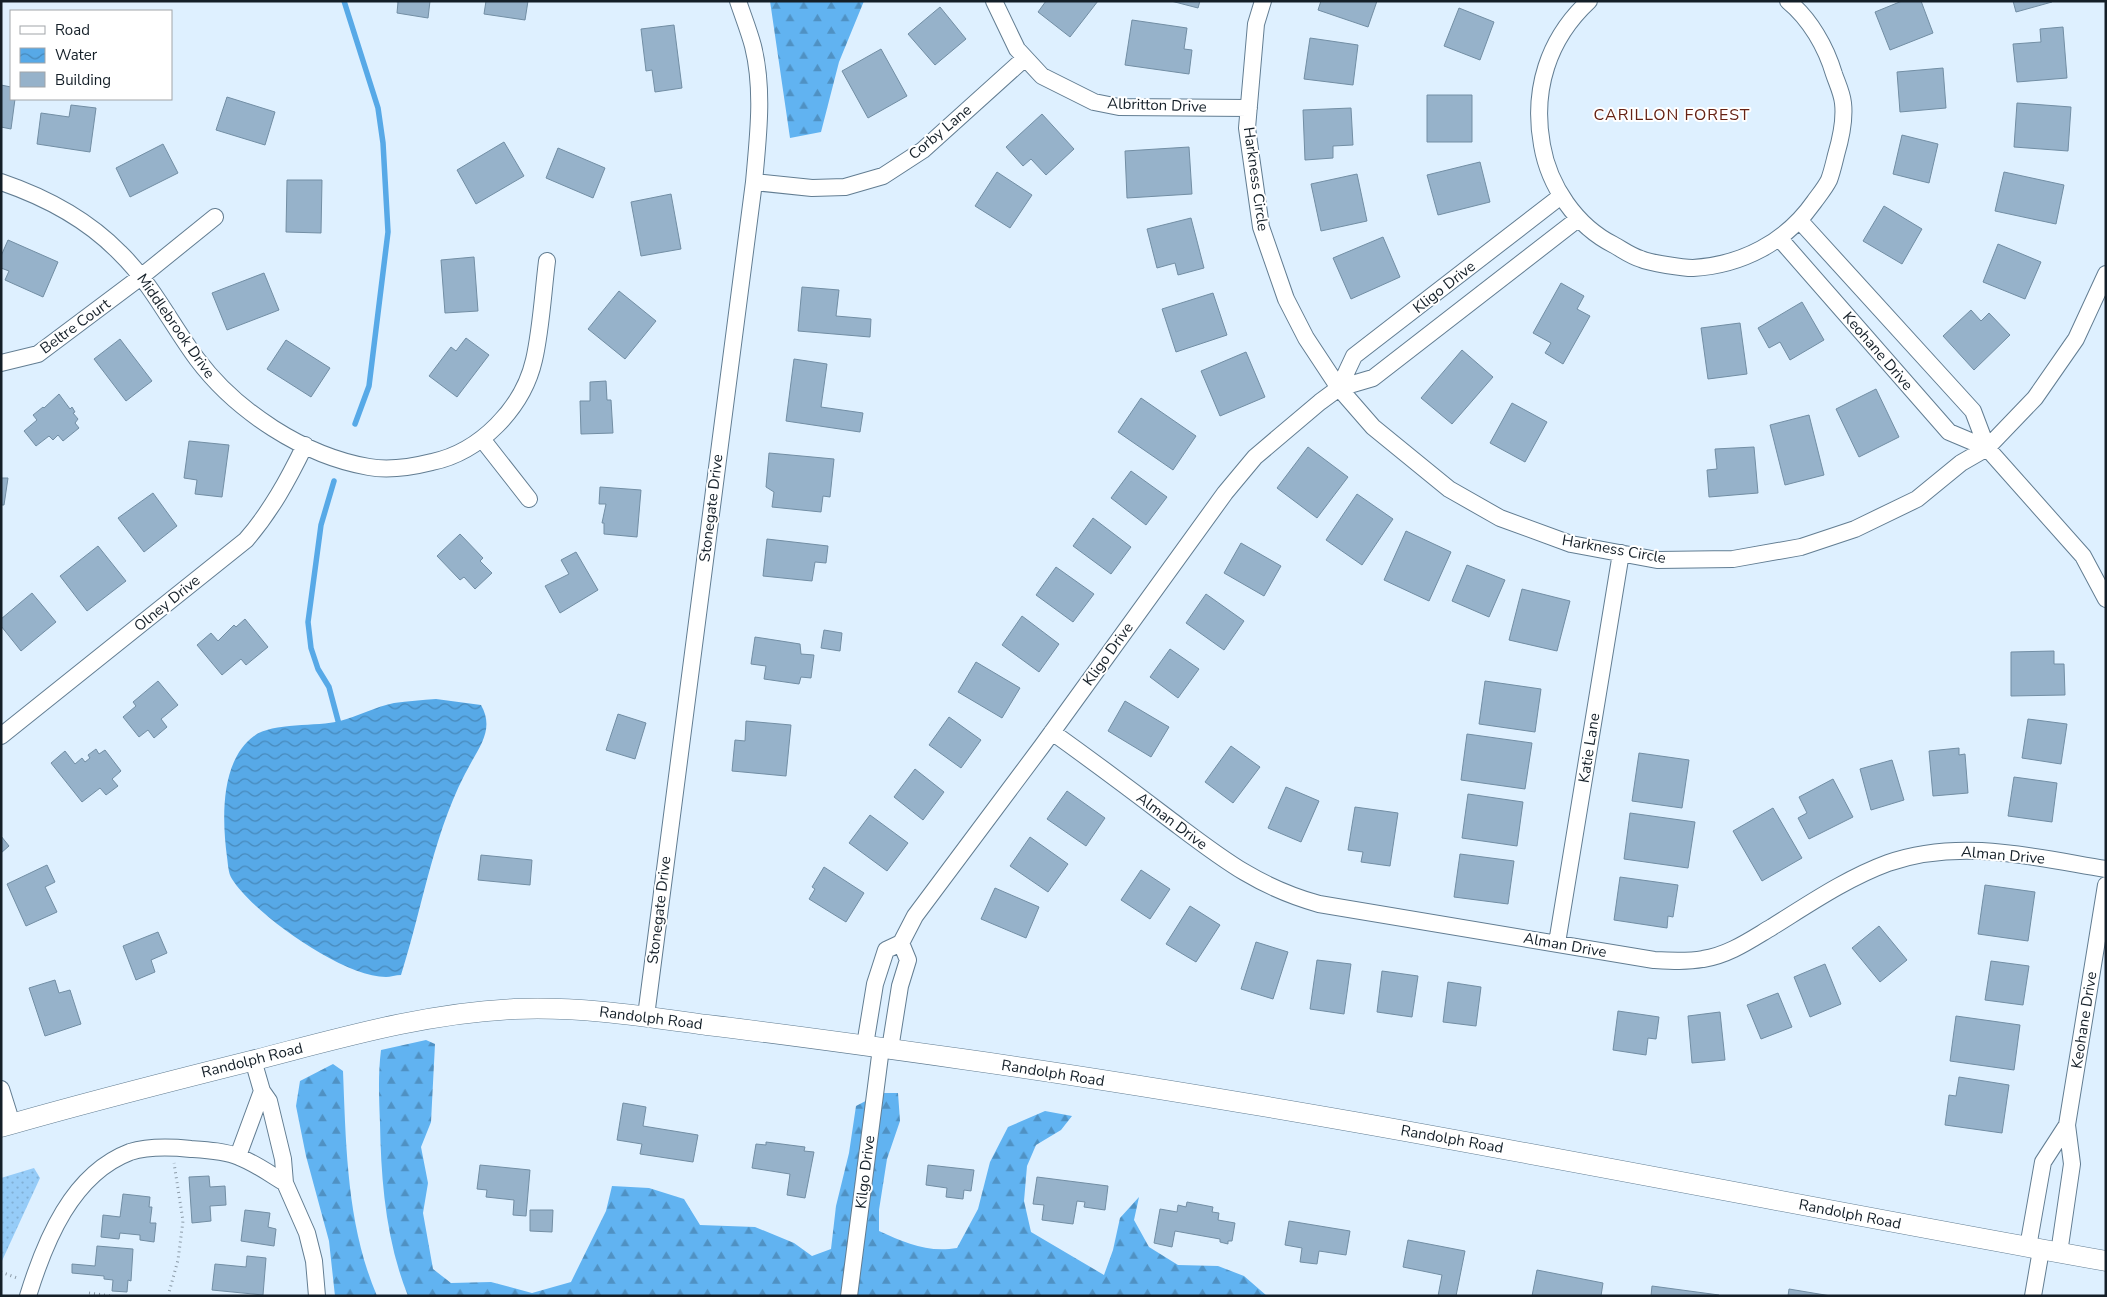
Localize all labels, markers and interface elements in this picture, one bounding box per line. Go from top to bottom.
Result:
legend [10,10,172,100]
text: Road [55,20,90,40]
text: Water [55,45,98,65]
text: Building [55,70,111,90]
street label: Albritton Drive [1107,93,1207,117]
street label: Corby Lane [904,100,976,164]
district label: CARILLON FOREST [1594,104,1750,126]
street label: Harkness Circle [1239,126,1273,232]
street label: Kligo Drive [1409,256,1479,318]
street label: Middlebrook Drive [132,270,220,382]
street label: Beltre Court [36,293,115,358]
street label: Keohane Drive [1838,307,1918,395]
street label: Stonegate Drive [694,453,728,563]
street label: Harkness Circle [1560,530,1668,568]
street label: Olney Drive [130,570,204,636]
street label: Kligo Drive [1078,618,1138,690]
street label: Katie Lane [1574,712,1604,784]
street label: Alman Drive [1132,788,1212,854]
street label: Alman Drive [1960,841,2046,869]
street label: Stonegate Drive [642,855,676,965]
street label: Alman Drive [1522,928,1608,962]
street label: Keohane Drive [2066,970,2102,1070]
street label: Randolph Road [598,1002,704,1034]
street label: Randolph Road [199,1038,305,1082]
street label: Randolph Road [1000,1055,1106,1091]
street label: Randolph Road [1399,1120,1505,1158]
street label: Kilgo Drive [851,1134,879,1210]
street label: Randolph Road [1797,1194,1903,1234]

